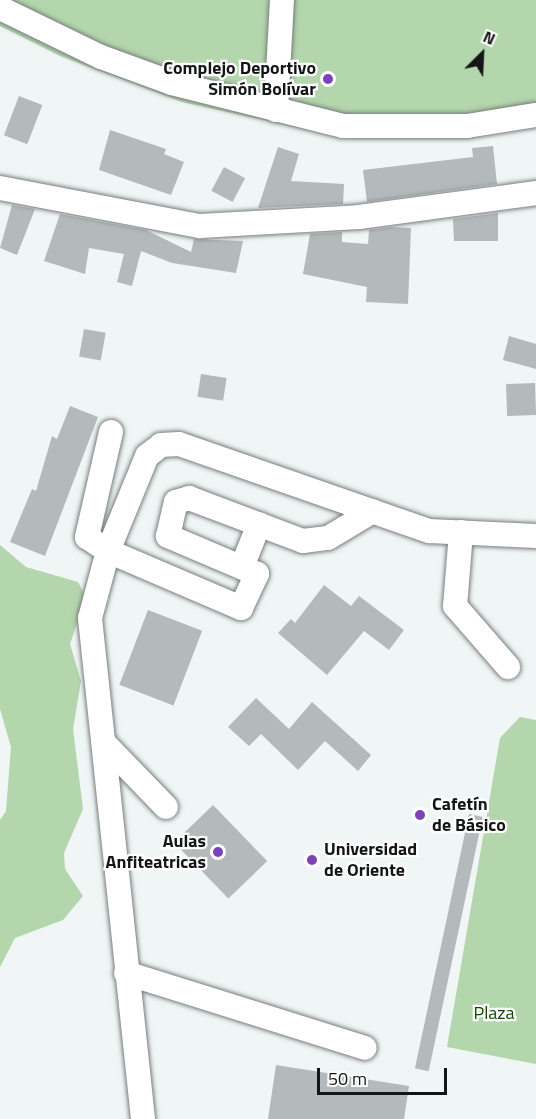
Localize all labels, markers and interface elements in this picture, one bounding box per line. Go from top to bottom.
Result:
north arrow [452,24,512,84]
text: N [479,24,499,51]
place label: Complejo Deportivo Simón Bolívar [163,58,316,100]
marker: Complejo Deportivo Simón Bolívar [321,72,335,86]
place label: Cafetín de Básico [432,794,506,836]
marker: Cafetín de Básico [413,808,427,822]
place label: Aulas Anfiteatricas [106,831,206,874]
place label: Universidad de Oriente [324,839,417,882]
marker: Aulas Anfiteatricas [211,845,225,859]
marker: Universidad de Oriente [305,853,319,867]
park label: Plaza [473,1002,515,1024]
scale bar [320,1056,450,1094]
text: 50 m [328,1065,367,1092]

